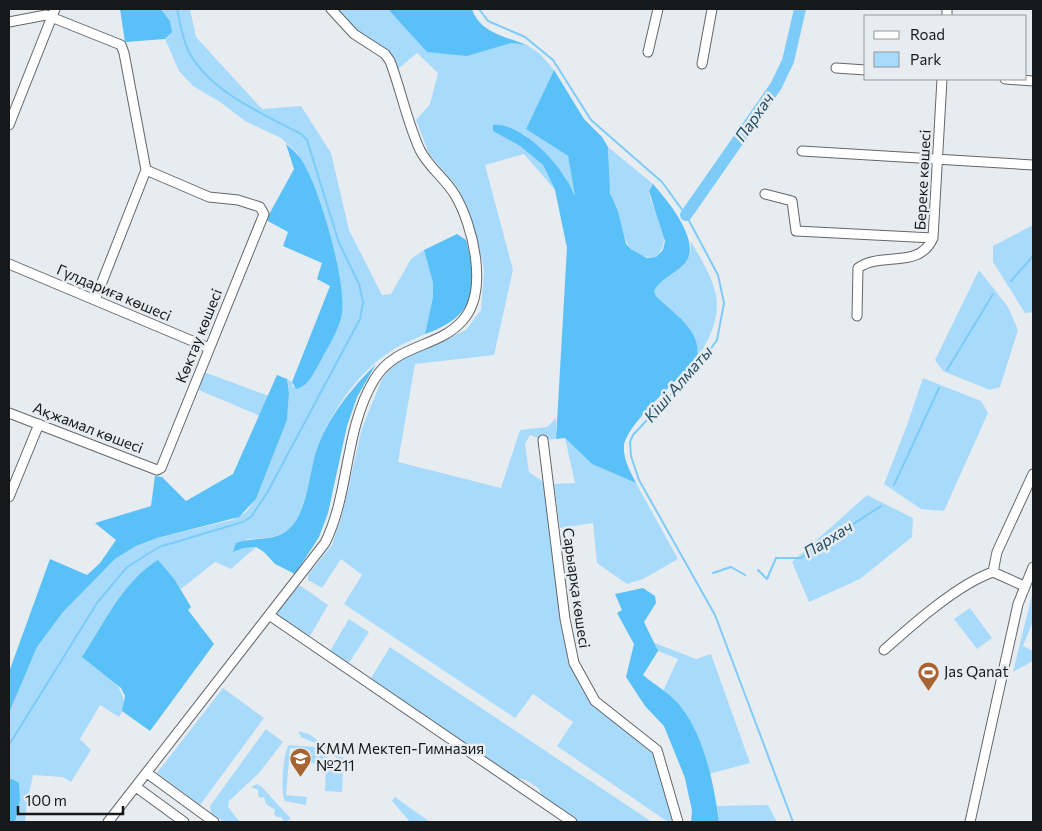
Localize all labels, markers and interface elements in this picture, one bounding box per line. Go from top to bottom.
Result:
legend [864,15,1027,80]
text: Road [910,25,945,43]
text: Park [910,50,941,68]
water label: Пархач [730,89,777,145]
street label: Береке көшесі [910,129,934,231]
street label: Гүлдариға көшесі [54,260,174,324]
street label: Көктау көшесі [171,286,225,385]
water label: Кіші Алматы [639,342,716,426]
street label: Ақжамал көшесі [31,398,146,456]
water label: Пархач [800,516,856,561]
street label: Сарыарқа көшесі [560,526,594,649]
sports icon: Jas Qanat [916,660,940,691]
place label: Jas Qanat [944,662,1009,680]
place label: КММ Мектеп-Гимназия №211 [316,739,484,774]
school or university icon: КММ Мектеп-Гимназия №211 [288,746,312,777]
scale bar [18,784,122,816]
text: 100 m [25,791,67,809]

